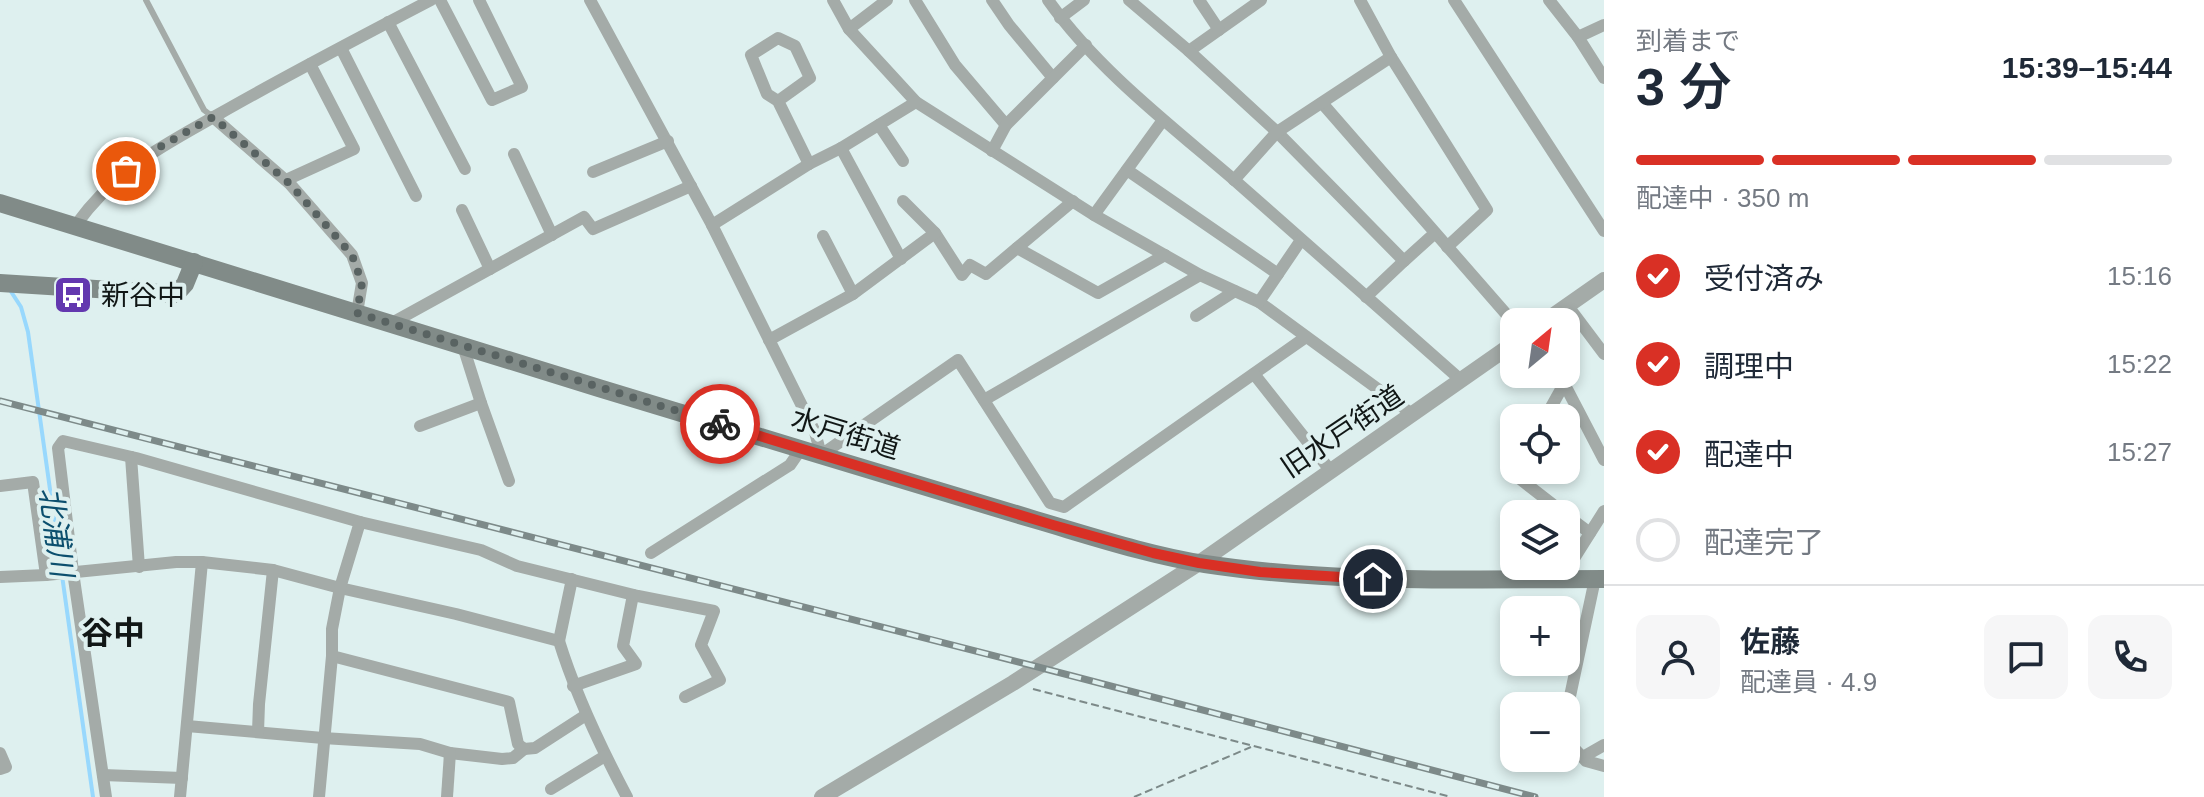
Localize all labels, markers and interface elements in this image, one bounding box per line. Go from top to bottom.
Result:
text: 到着まで [1636,26,1740,56]
text: 15:39–15:44 [2002,51,2172,84]
text: 3 分 [1636,58,1731,116]
pin [92,137,160,205]
icon: bag [104,149,148,193]
text: 配達中 · 350 m [1636,183,1809,213]
icon: check [1636,254,1680,298]
text: 15:16 [2107,261,2172,291]
text: 受付済み [1704,262,1824,295]
bus stop icon: 新谷中 [52,274,94,316]
place label: 新谷中 [101,280,185,311]
north arrow [1500,308,1580,388]
map controls [1500,308,1580,772]
icon: check [1636,342,1680,386]
text: 15:22 [2107,349,2172,379]
text: 調理中 [1704,350,1794,383]
street label: 旧水戸街道 [1276,379,1409,483]
courier [680,384,760,464]
icon: bike [698,402,742,446]
street label: 水戸街道 [788,402,904,465]
button: locate [1500,404,1580,484]
icon: check [1636,430,1680,474]
text: 15:27 [2107,437,2172,467]
text: 配達中 [1704,438,1794,471]
water label: 北浦川 [34,485,80,582]
button: layers [1500,500,1580,580]
text: 配達完了 [1704,526,1824,559]
pin [1339,545,1407,613]
icon: home [1351,557,1395,601]
button: + [1500,596,1580,676]
district label: 谷中 [81,615,145,651]
button: person [1636,615,1720,699]
button: chat [1984,615,2068,699]
button: phone [2088,615,2172,699]
text: 佐藤 [1740,625,1800,658]
text: 配達員 · 4.9 [1740,667,1877,697]
button: − [1500,692,1580,772]

